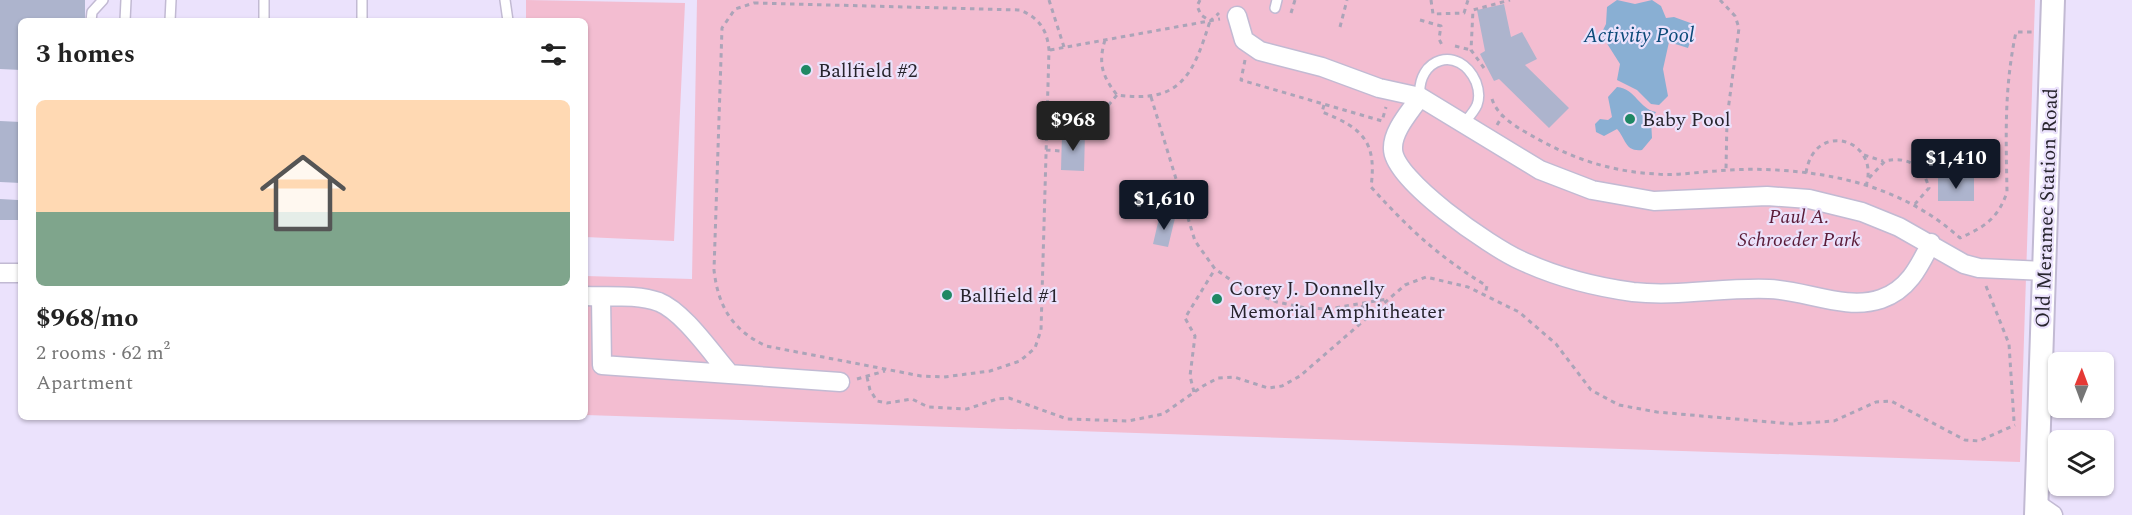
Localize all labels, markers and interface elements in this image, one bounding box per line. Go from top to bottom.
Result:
water label: Activity Pool [1582,20,1695,52]
text: 3 homes [36,34,135,74]
icon: filters [537,38,570,71]
place label: Ballfield #2 [818,56,917,86]
marker: Ballfield #2 [799,63,813,77]
street label: Old Meramec Station Road [2028,88,2066,328]
pin: $968 [1037,101,1109,152]
text: $968 [1051,105,1095,135]
place label: Baby Pool [1642,105,1731,135]
marker: Baby Pool [1623,112,1637,126]
icon: home [249,139,357,247]
pin: $1,410 [1907,139,2005,190]
text: $1,410 [1925,143,1987,173]
pin: $1,610 [1115,180,1213,231]
text: $1,610 [1133,184,1195,214]
park label: Paul A. Schroeder Park [1738,202,1861,255]
place label: Corey J. Donnelly Memorial Amphitheater [1229,274,1445,327]
place label: Ballfield #1 [959,281,1058,311]
marker: Ballfield #1 [940,288,954,302]
marker: Corey J. Donnelly Memorial Amphitheater [1210,292,1224,306]
text: $968/mo [36,298,139,338]
text: 2 rooms · 62 m² [36,338,170,368]
north arrow [2048,352,2114,418]
map controls [2048,352,2114,496]
text: Apartment [36,368,133,398]
button: layers [2048,430,2114,496]

